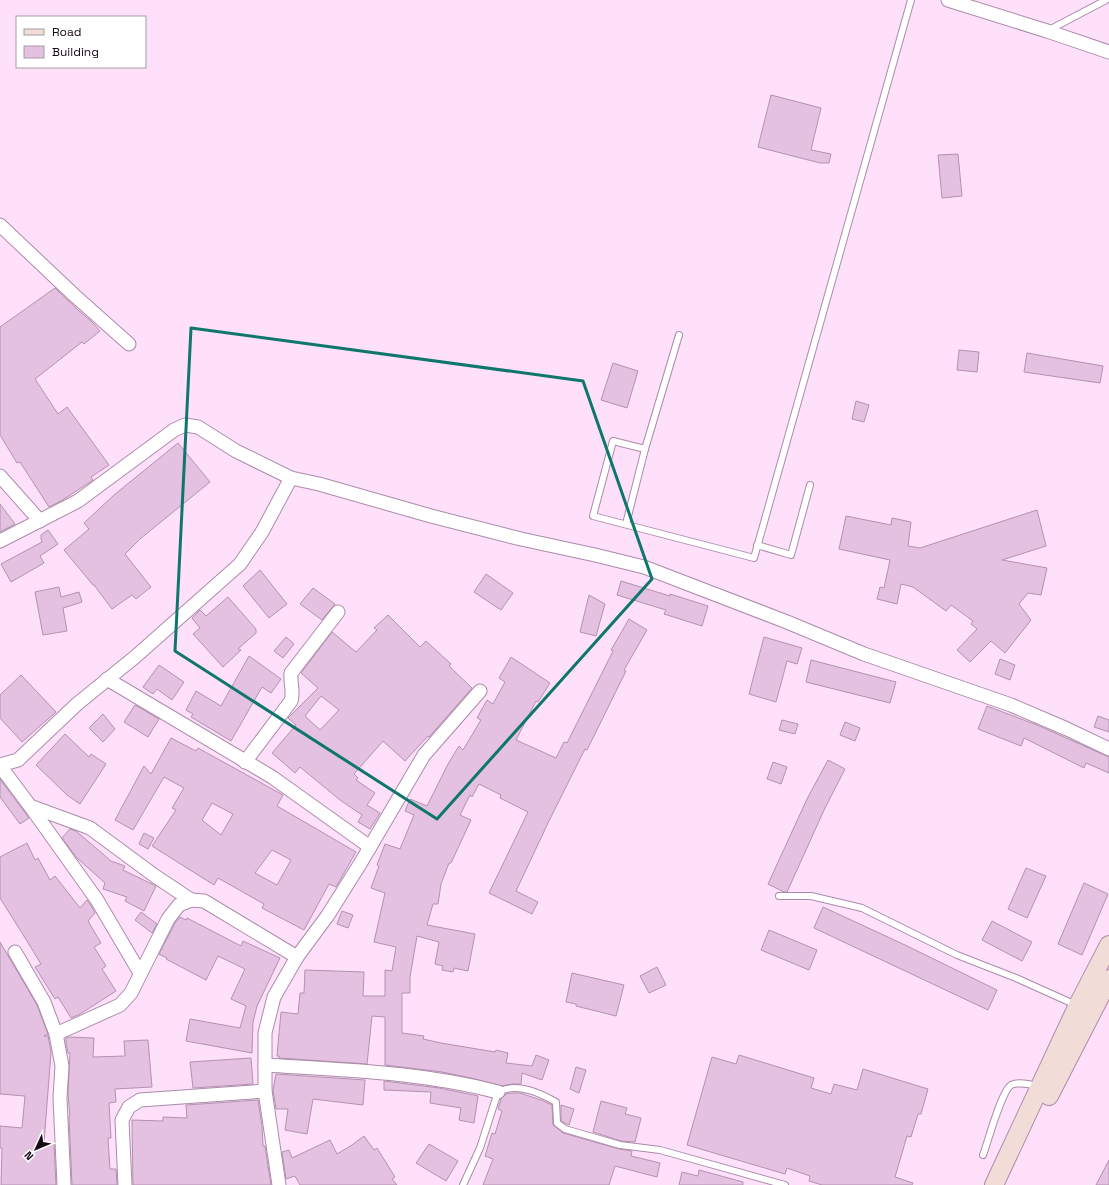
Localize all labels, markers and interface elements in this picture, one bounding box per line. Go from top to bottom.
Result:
legend [16,16,146,68]
text: Road [52,24,81,40]
text: Building [52,44,99,60]
north arrow [16,1129,56,1169]
text: N [21,1148,36,1163]

